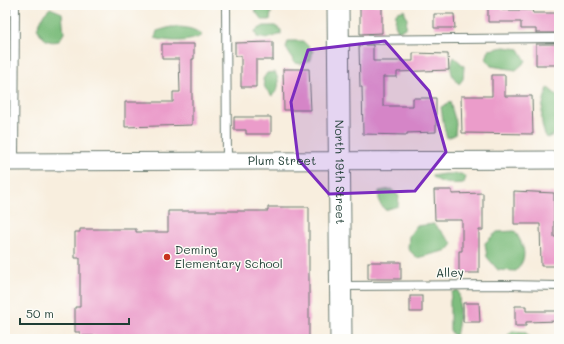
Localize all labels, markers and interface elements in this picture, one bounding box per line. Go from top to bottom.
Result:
street label: North 19th Street [332,120,349,224]
street label: Plum Street [248,152,316,168]
place label: Deming Elementary School [175,241,283,271]
marker: Deming Elementary School [162,252,172,262]
street label: Alley [436,264,464,280]
scale bar [20,300,129,326]
text: 50 m [26,305,54,321]

